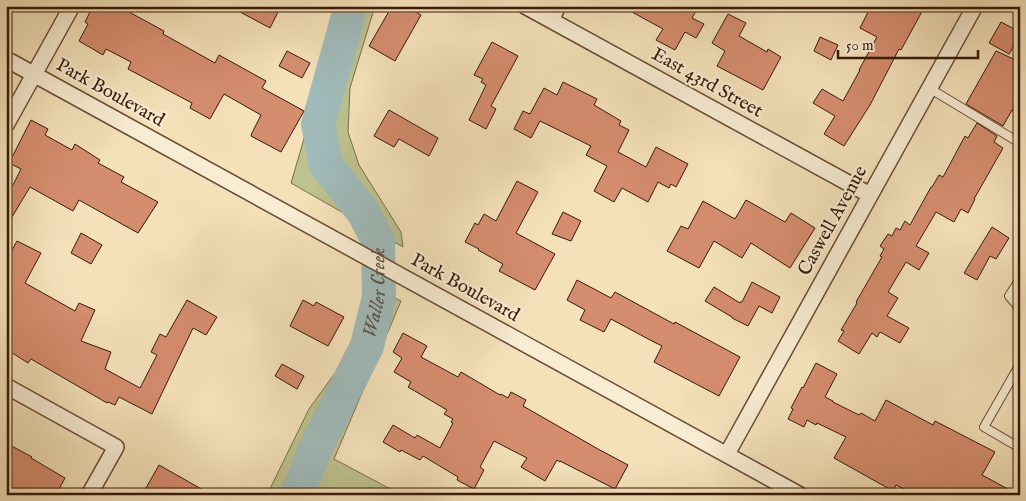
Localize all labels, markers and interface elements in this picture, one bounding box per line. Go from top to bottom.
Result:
scale bar [838,28,978,60]
text: 50 m [846,36,874,55]
street label: East 43rd Street [647,43,767,124]
street label: Park Boulevard [52,53,169,133]
street label: Caswell Avenue [793,161,873,280]
water label: Waller Creek [357,248,391,340]
street label: Park Boulevard [407,248,524,328]

